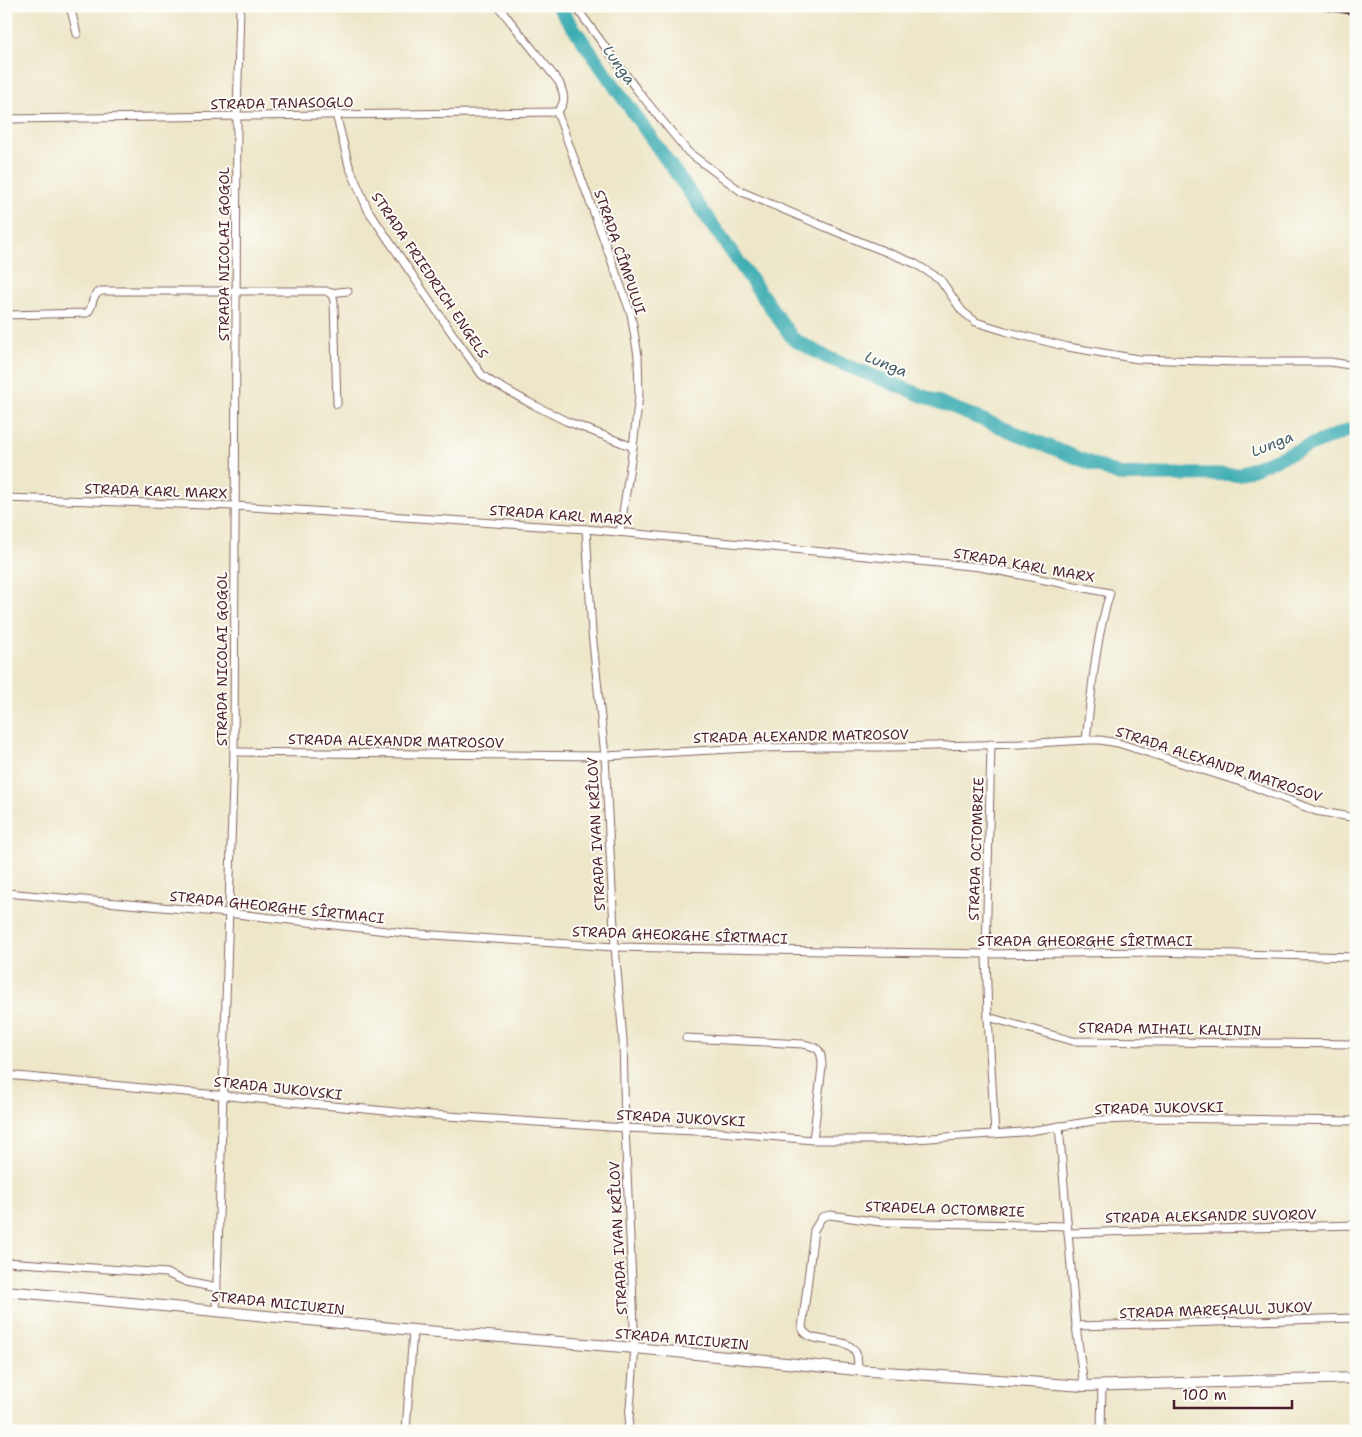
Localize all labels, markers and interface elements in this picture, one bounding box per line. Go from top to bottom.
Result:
water label: Lunga [598,41,640,89]
street label: STRADA TANASOGLO [210,93,354,113]
street label: STRADA NICOLAI GOGOL [215,166,233,341]
street label: STRADA CÎMPULUI [590,187,650,317]
street label: STRADA FRIEDRICH ENGELS [368,188,493,362]
water label: Lunga [862,346,910,382]
water label: Lunga [1248,426,1296,462]
street label: STRADA KARL MARX [84,480,228,502]
street label: STRADA KARL MARX [489,501,633,529]
street label: STRADA KARL MARX [952,544,1096,586]
street label: STRADA NICOLAI GOGOL [213,571,231,746]
street label: STRADA ALEXANDR MATROSOV [1114,722,1325,806]
street label: STRADA ALEXANDR MATROSOV [693,725,910,747]
street label: STRADA ALEXANDR MATROSOV [288,730,505,752]
street label: STRADA IVAN KRÎLOV [583,756,609,911]
street label: STRADA OCTOMBRIE [964,777,988,921]
street label: STRADA GHEORGHE SÎRTMACI [169,887,385,927]
street label: STRADA GHEORGHE SÎRTMACI [572,922,788,948]
street label: STRADA GHEORGHE SÎRTMACI [977,932,1193,950]
street label: STRADA MIHAIL KALININ [1078,1018,1262,1040]
street label: STRADA JUKOVSKI [213,1072,343,1104]
street label: STRADA JUKOVSKI [1094,1098,1224,1118]
street label: STRADA JUKOVSKI [616,1106,746,1130]
street label: STRADA IVAN KRÎLOV [605,1160,631,1315]
street label: STRADELA OCTOMBRIE [865,1197,1025,1221]
street label: STRADA ALEKSANDR SUVOROV [1105,1205,1317,1227]
street label: STRADA MICIURIN [210,1287,346,1319]
street label: STRADA MAREȘALUL JUKOV [1119,1298,1314,1323]
street label: STRADA MICIURIN [614,1324,750,1354]
scale bar [1174,1377,1292,1409]
text: 100 m [1182,1385,1227,1405]

